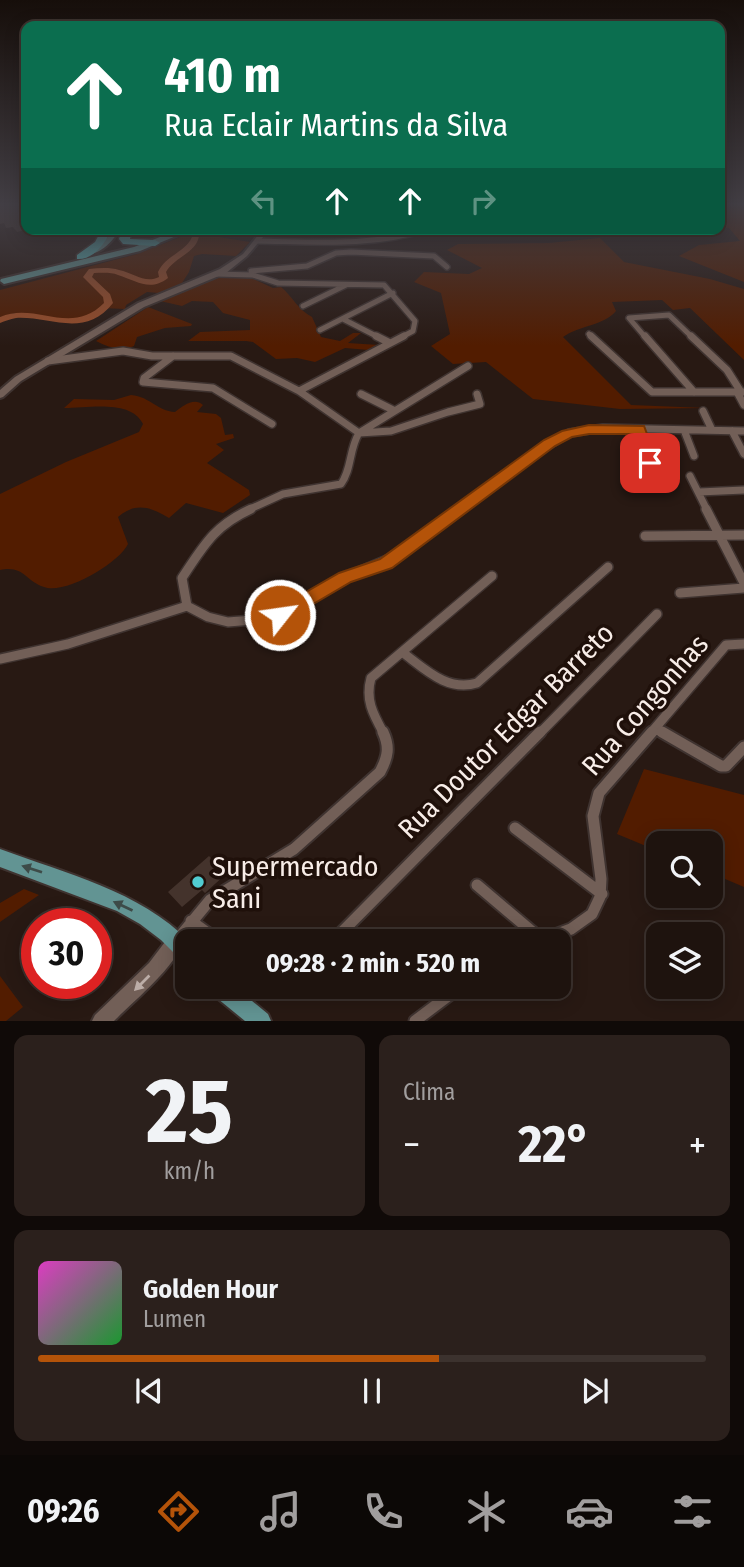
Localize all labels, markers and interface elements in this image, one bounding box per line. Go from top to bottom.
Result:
text: 410 m [164,46,281,105]
icon: ahead [49,49,140,140]
text: Rua Eclair Martins da Silva [164,106,508,144]
icon: left [245,182,283,220]
icon: ahead [318,182,356,220]
icon: ahead [391,182,429,220]
icon: right [464,182,502,220]
pin [620,433,680,493]
icon: arrive [631,444,669,482]
position arrow [243,578,317,652]
street label: Rua Doutor Edgar Barreto [391,616,621,846]
street label: Rua Congonhas [575,628,715,782]
map controls [646,831,723,999]
button: search [646,831,723,908]
place label: Supermercado Sani [212,850,379,915]
one-way arrow [21,864,42,874]
marker: Supermercado Sani [190,874,206,890]
one-way arrow [113,900,133,911]
speed limit sign: 30 [21,908,112,999]
button: layers [646,922,723,999]
text: 09:28 · 2 min · 520 m [266,948,480,979]
one-way arrow [133,974,150,991]
text: 25 [146,1057,233,1166]
text: Clima [403,1078,455,1106]
text: 22° [518,1113,591,1176]
text: − [403,1122,420,1168]
text: + [689,1122,706,1168]
text: km/h [164,1157,215,1185]
text: Golden Hour [143,1274,278,1305]
text: Lumen [143,1305,206,1333]
icon: previous [130,1372,168,1410]
icon: pause [353,1372,391,1410]
icon: next [576,1372,614,1410]
icon: directions [154,1487,203,1536]
icon: music [256,1487,305,1536]
icon: phone [359,1487,408,1536]
icon: climate [462,1487,511,1536]
icon: car [565,1487,614,1536]
icon: filters [668,1487,717,1536]
text: 09:26 [27,1492,100,1530]

